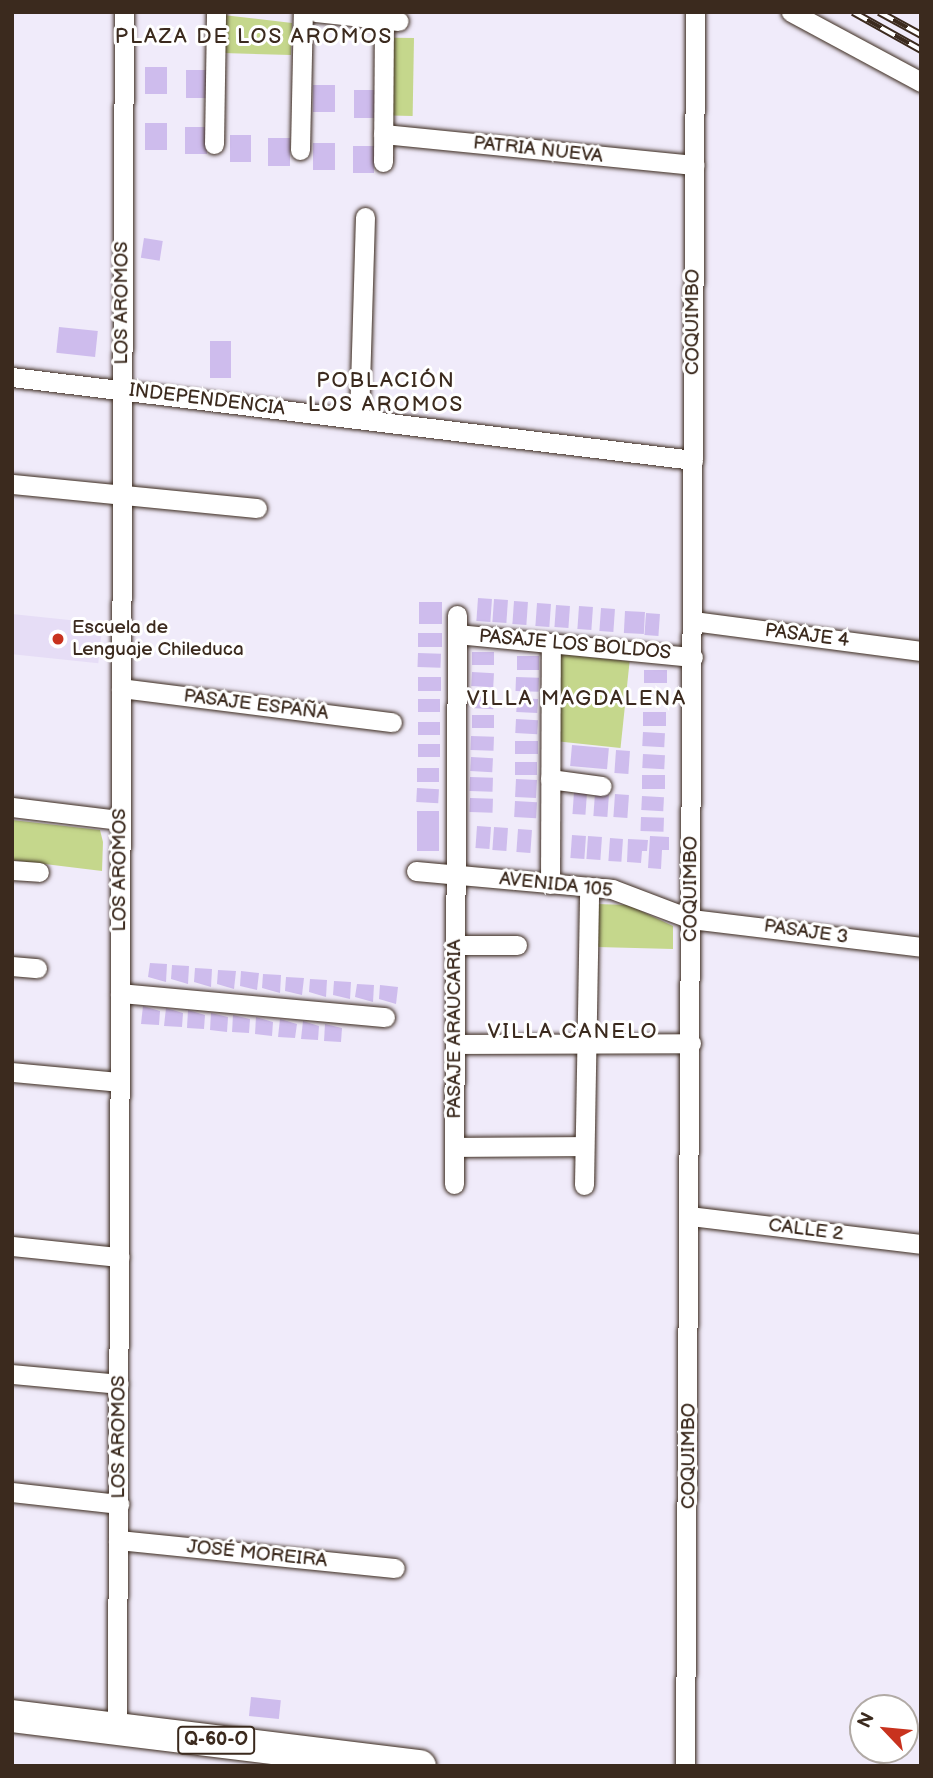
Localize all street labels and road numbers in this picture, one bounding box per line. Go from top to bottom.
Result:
street label: PATRIA NUEVA [472,132,604,168]
street label: LOS AROMOS [111,241,133,365]
street label: COQUIMBO [682,269,704,375]
street label: INDEPENDENCIA [128,379,286,421]
street label: PASAJE 4 [763,620,851,652]
street label: PASAJE LOS BOLDOS [478,625,672,665]
street label: PASAJE ESPAÑA [182,685,330,725]
street label: LOS AROMOS [109,808,131,932]
street label: COQUIMBO [680,836,702,942]
street label: AVENIDA 105 [498,868,614,902]
street label: PASAJE 3 [762,915,850,949]
street label: PASAJE ARAUCARIA [444,939,466,1119]
street label: CALLE 2 [767,1214,845,1246]
street label: LOS AROMOS [108,1375,130,1499]
street label: COQUIMBO [678,1403,700,1509]
street label: JOSÉ MOREIRA [186,1535,328,1573]
road number: Q-60-O [176,1726,256,1755]

